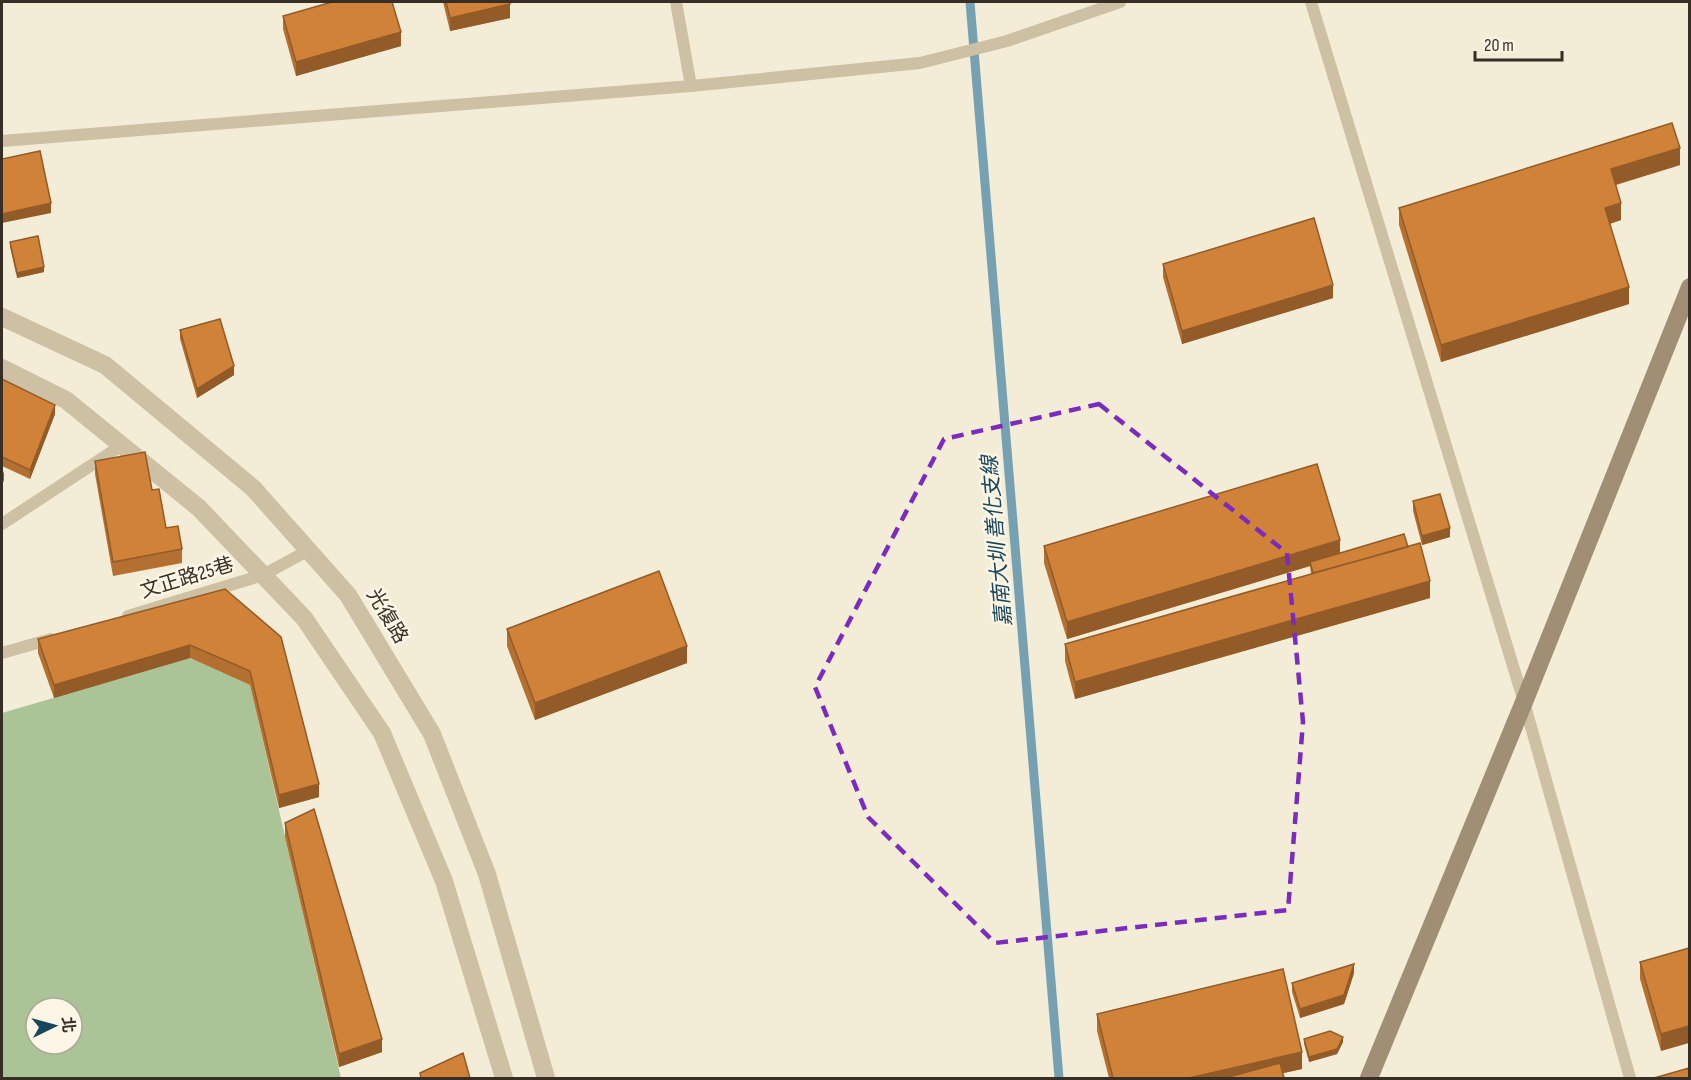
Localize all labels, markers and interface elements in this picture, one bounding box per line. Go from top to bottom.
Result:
scale bar [1475,24,1562,62]
text: 20 m [1484,35,1514,56]
water label: 嘉南大圳 善化支線 [977,453,1017,627]
street label: 文正路25巷 [137,552,237,604]
street label: 光復路 [361,584,413,648]
north arrow [24,996,84,1056]
text: 北 [57,1016,78,1034]

